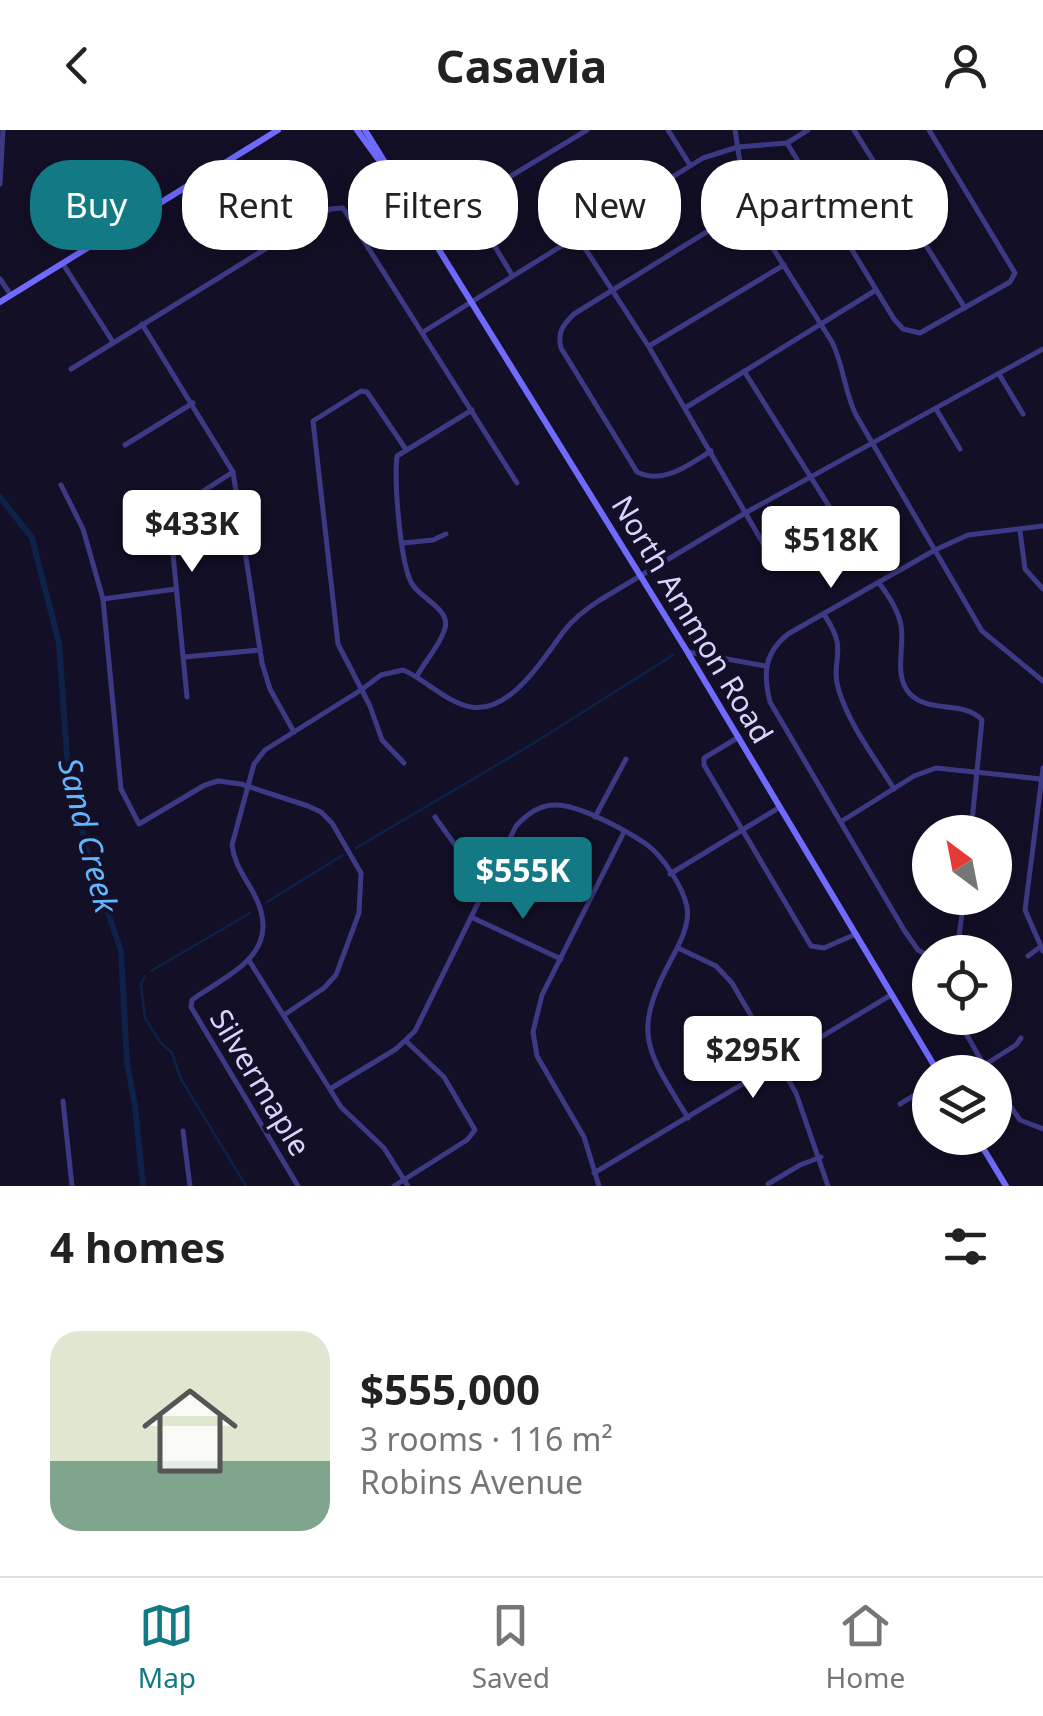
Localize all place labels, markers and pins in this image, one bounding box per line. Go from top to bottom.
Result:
pin: $433K [122,490,262,575]
pin: $518K [761,506,901,591]
pin: $555K [453,837,593,922]
pin: $295K [683,1016,823,1101]

